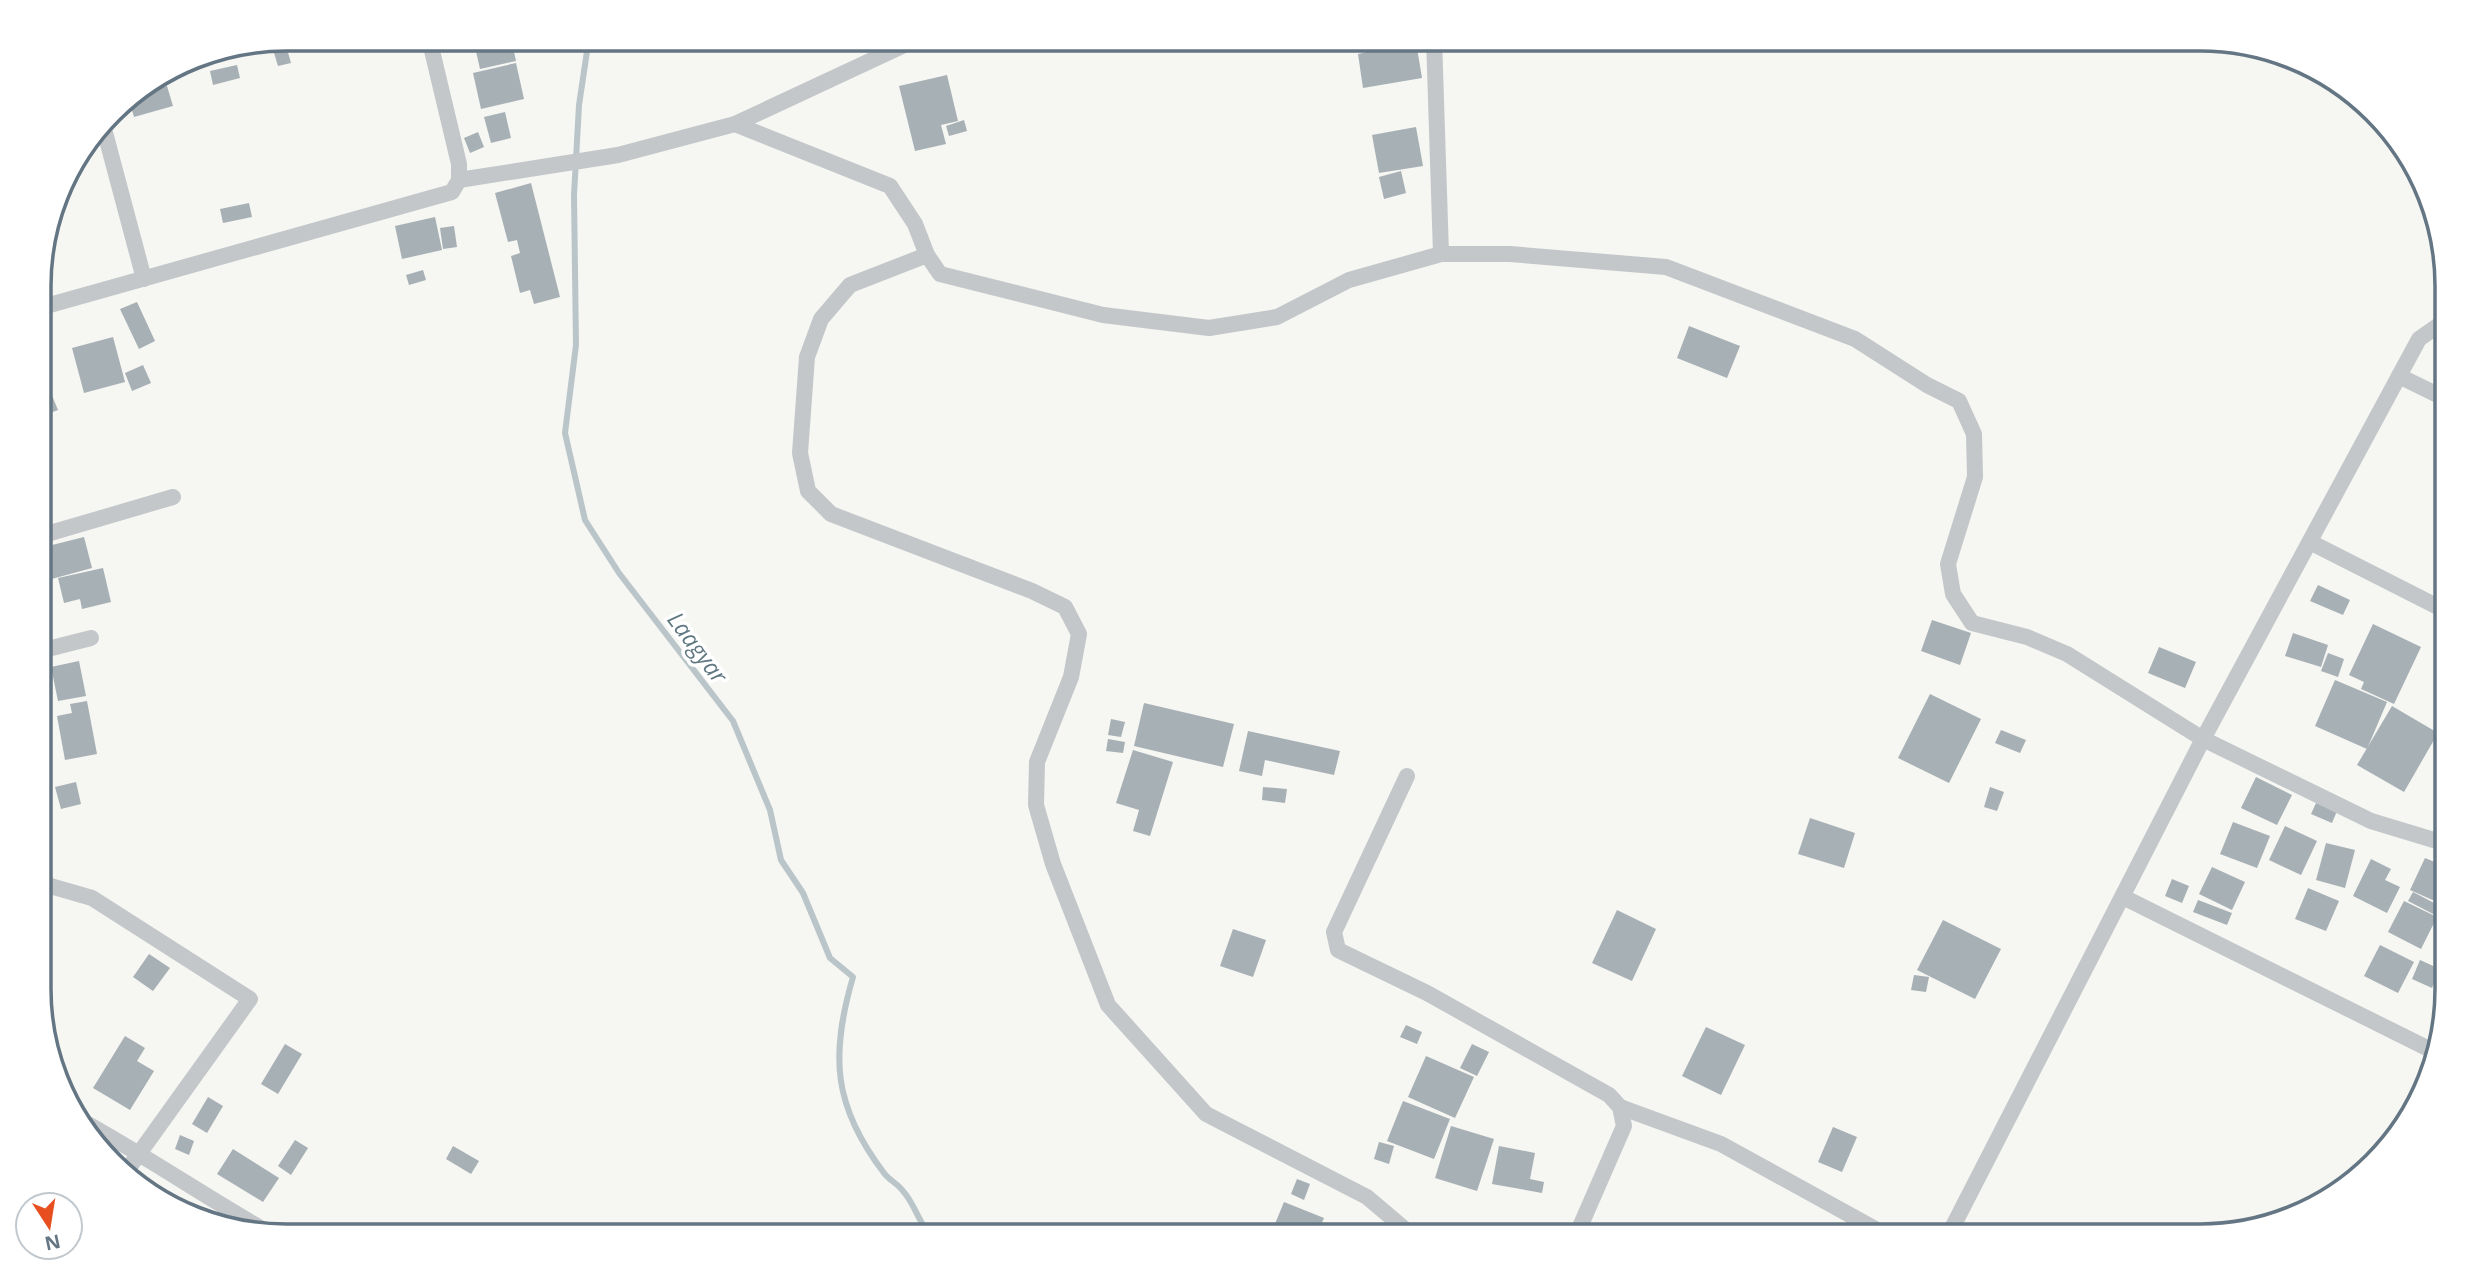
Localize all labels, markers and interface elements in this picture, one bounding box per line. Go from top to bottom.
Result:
water label: Laagyar [661,605,736,690]
north arrow [14,1191,84,1261]
text: N [42,1228,63,1257]

